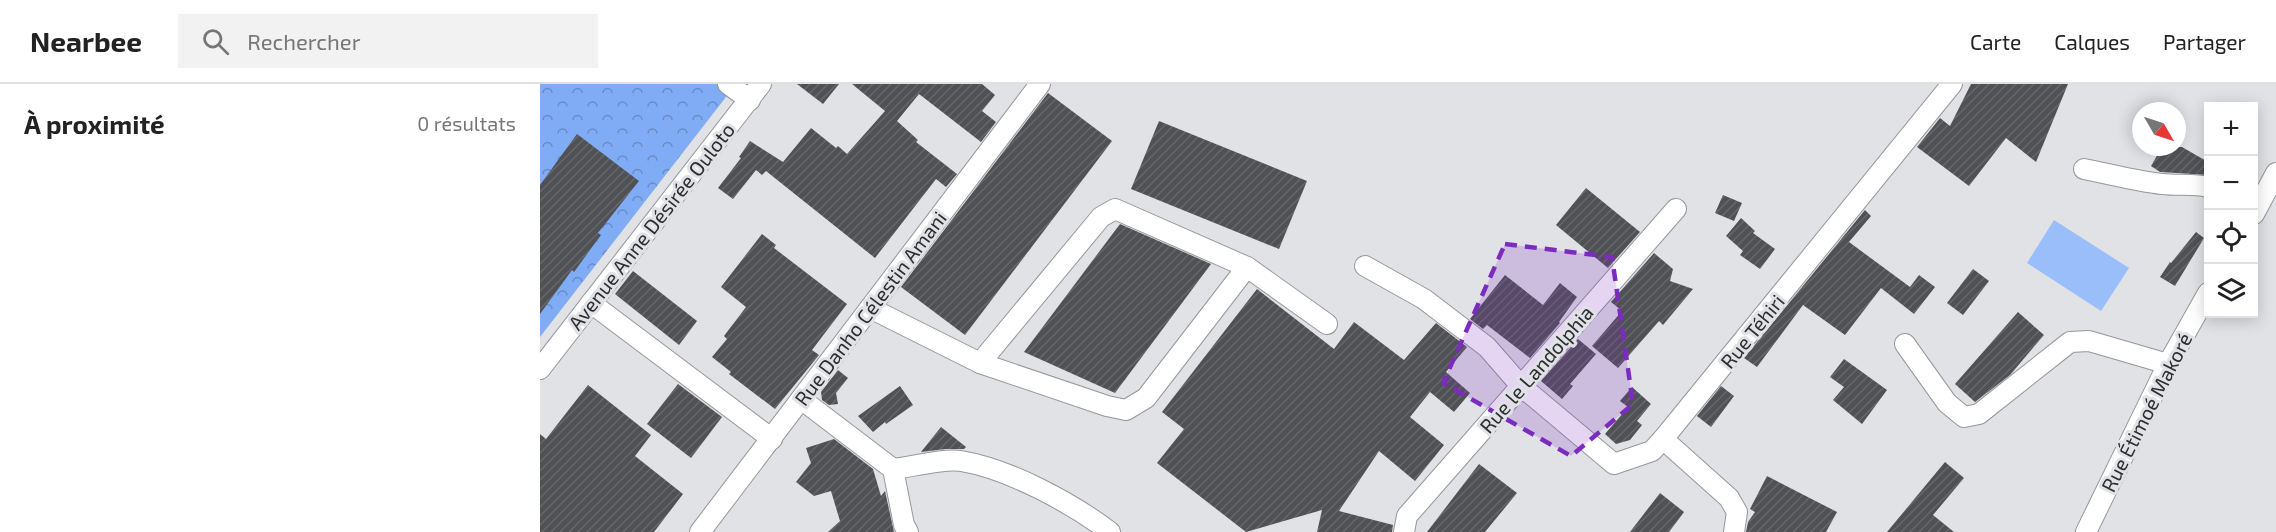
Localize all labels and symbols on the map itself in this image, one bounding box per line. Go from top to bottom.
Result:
north arrow [2132,102,2186,156]
street label: Avenue Anne Désirée Ouloto [563,118,739,334]
street label: Rue Danho Célestin Amani [789,206,951,410]
street label: Rue Téhiri [1715,289,1789,373]
street label: Rue le Landolphia [1474,300,1598,438]
street label: Rue Étimoé Makoré [2096,329,2196,495]

